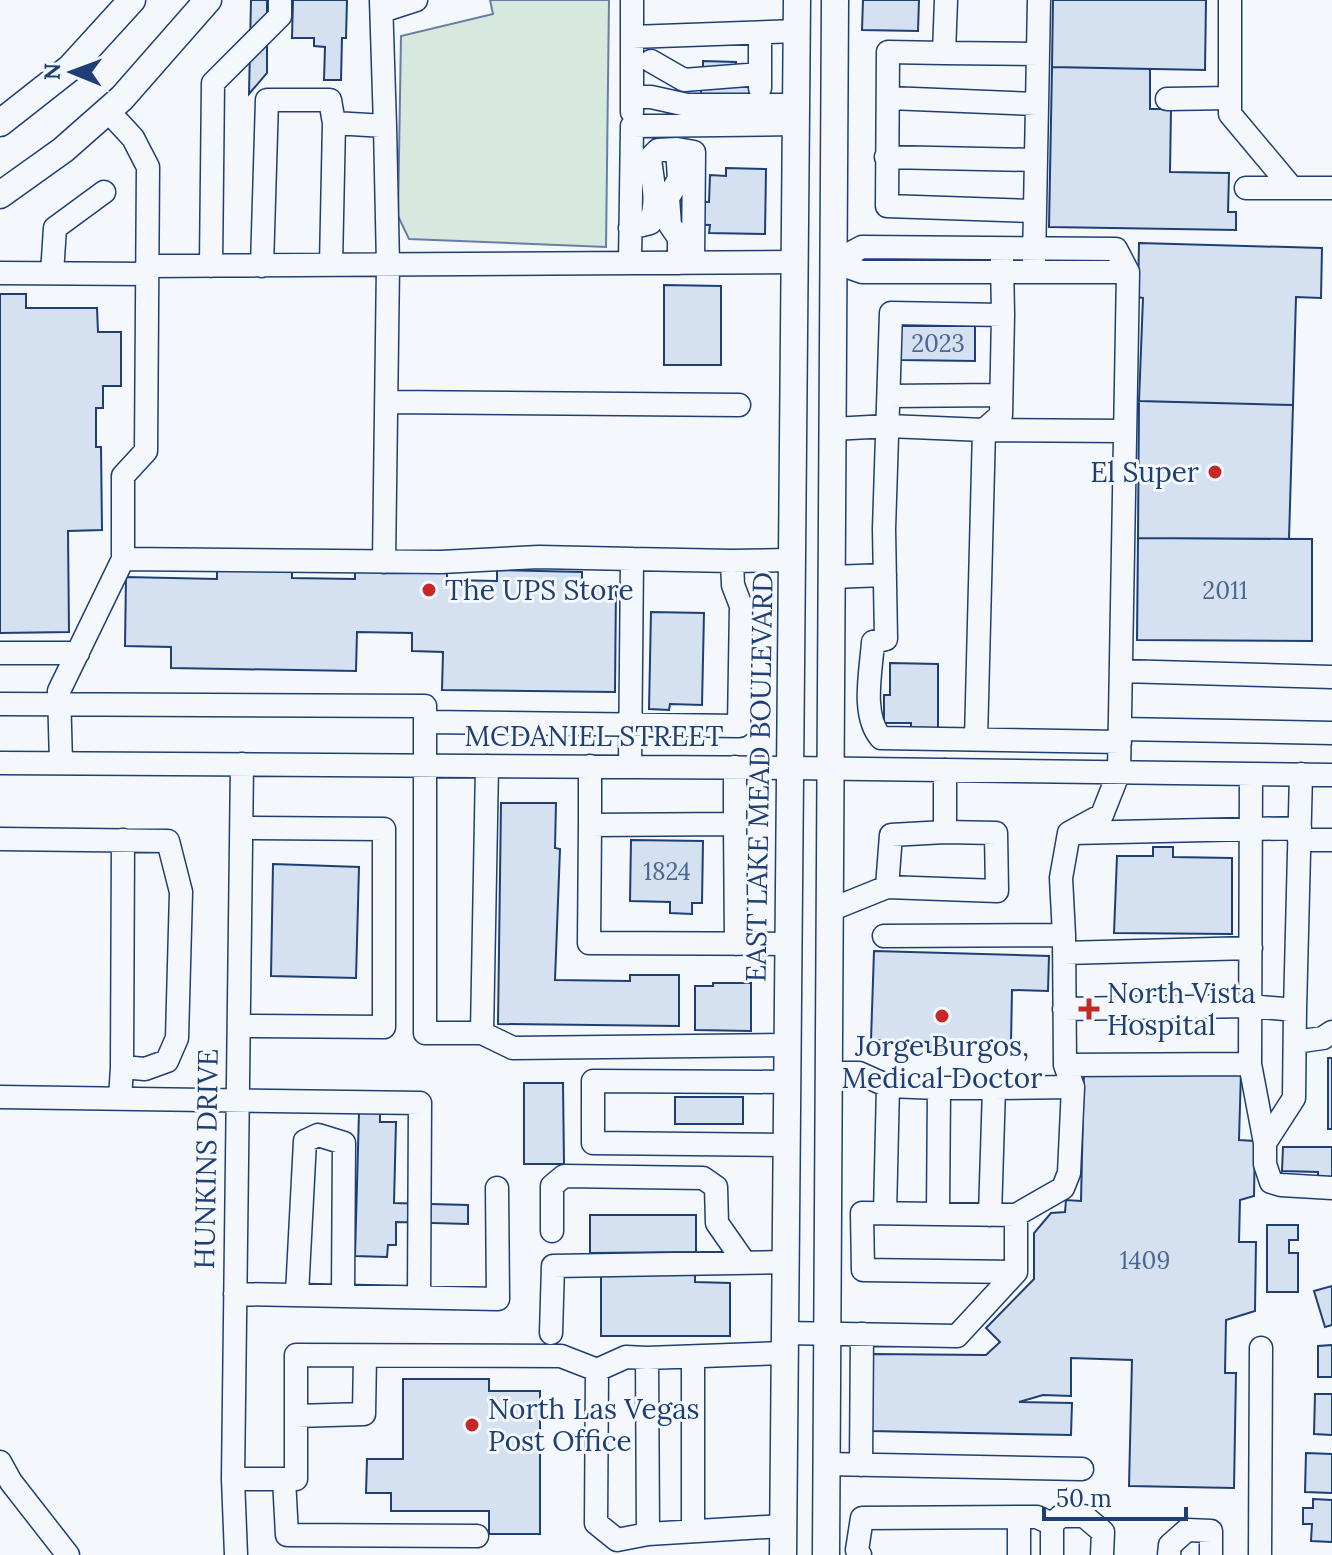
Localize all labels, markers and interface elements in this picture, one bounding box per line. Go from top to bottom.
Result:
north arrow [32,32,112,112]
text: N [38,63,66,80]
house number: 2023 [911,328,965,359]
place label: El Super [1090,454,1199,490]
marker: El Super [1206,463,1224,481]
place label: The UPS Store [445,572,634,608]
street label: EAST LAKE MEAD BOULEVARD [737,572,781,982]
house number: 2011 [1202,575,1248,606]
marker: The UPS Store [420,581,438,599]
street label: MCDANIEL STREET [465,718,724,754]
house number: 1824 [643,856,691,887]
place label: North Vista Hospital [1107,975,1256,1043]
marker: North Vista Hospital [1078,998,1100,1020]
marker: Jorge Burgos, Medical Doctor [933,1007,951,1025]
place label: Jorge Burgos, Medical Doctor [842,1028,1042,1096]
street label: HUNKINS DRIVE [186,1048,226,1270]
house number: 1409 [1120,1245,1170,1276]
place label: North Las Vegas Post Office [488,1391,700,1459]
marker: North Las Vegas Post Office [463,1416,481,1434]
scale bar [1044,1471,1186,1521]
text: 50 m [1056,1483,1112,1514]

